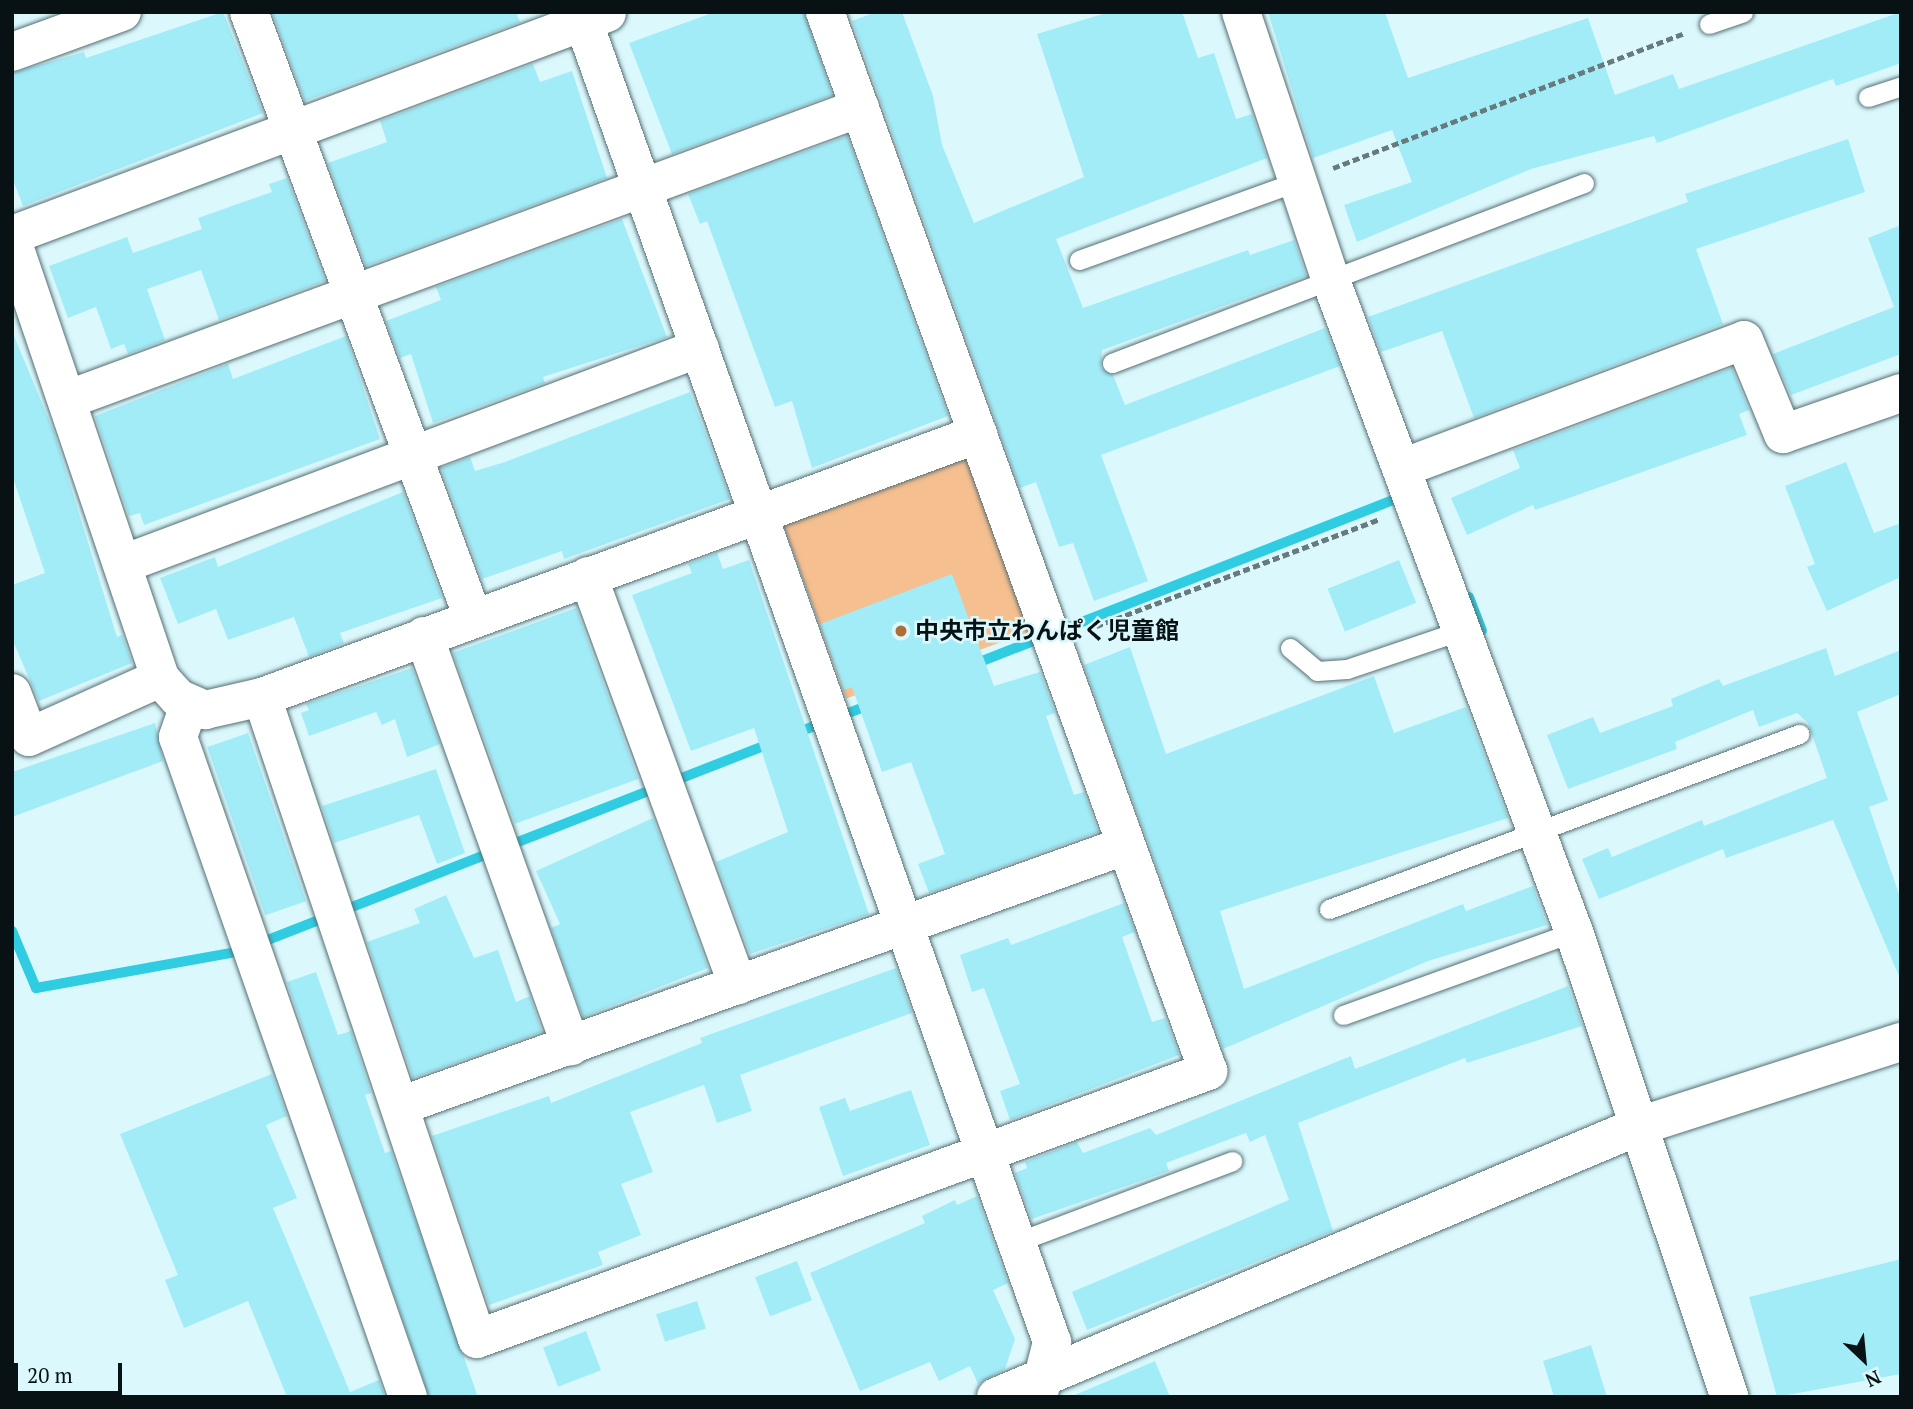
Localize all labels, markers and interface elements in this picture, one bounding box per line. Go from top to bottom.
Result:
place label: 中央市立わんぱく児童館 [915,617,1179,645]
marker: 中央市立わんぱく児童館 [893,623,909,639]
north arrow [1829,1325,1899,1395]
scale bar [18,1350,126,1394]
text: 20 m [27,1361,73,1389]
text: N [1861,1365,1885,1394]

